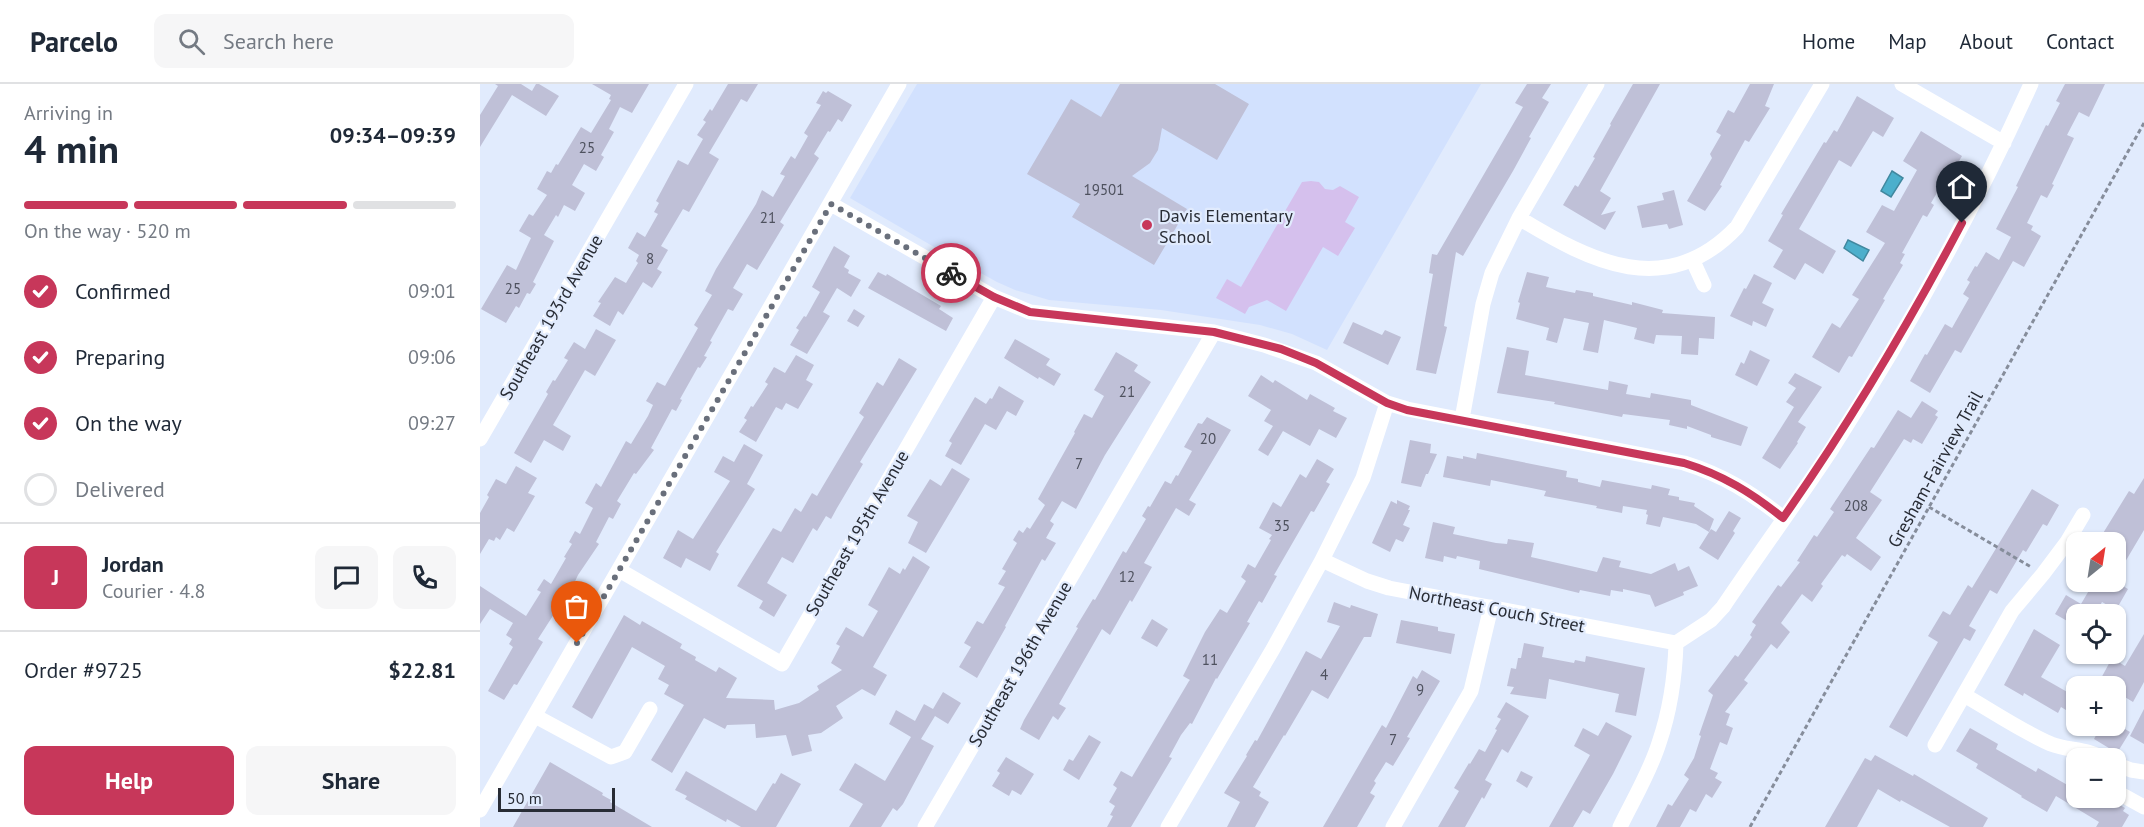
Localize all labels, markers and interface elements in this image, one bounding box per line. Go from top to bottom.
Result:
search box [154,14,574,68]
text: Parcelo [30,23,118,60]
icon: search [175,25,208,58]
text: Search here [223,27,334,55]
text: Home [1802,28,1855,55]
text: Map [1888,28,1927,55]
text: About [1960,28,2013,55]
text: Contact [2046,28,2114,55]
text: Arriving in [24,100,113,126]
text: 09:34–09:39 [330,121,456,149]
text: 4 min [24,123,119,174]
house number: 25 [579,138,595,157]
pin [1936,161,1987,223]
icon: home [1945,170,1978,203]
house number: 19501 [1084,180,1124,199]
place label: Davis Elementary School [1159,204,1293,248]
house number: 21 [760,208,776,227]
text: On the way · 520 m [24,218,191,244]
marker: Davis Elementary School [1140,218,1154,232]
street label: Southeast 193rd Avenue [494,230,608,404]
courier [921,243,981,303]
house number: 8 [646,249,654,268]
icon: bike [935,257,968,290]
icon: check [24,275,57,308]
text: Confirmed [75,277,171,305]
text: 09:01 [408,278,456,304]
house number: 25 [505,279,521,298]
icon: check [24,341,57,374]
text: Preparing [75,343,165,371]
text: 09:06 [408,344,456,370]
house number: 21 [1119,382,1135,401]
street label: Gresham-Fairview Trail [1882,386,1988,551]
icon: check [24,407,57,440]
text: On the way [75,409,182,437]
text: 09:27 [408,410,456,436]
house number: 20 [1200,429,1216,448]
street label: Southeast 195th Avenue [800,446,914,620]
house number: 7 [1075,454,1083,473]
text: Delivered [75,475,165,503]
house number: 208 [1844,496,1868,515]
house number: 35 [1274,516,1290,535]
north arrow [2066,532,2126,592]
map controls [2066,532,2126,808]
button: chat [315,546,378,609]
button: phone [393,546,456,609]
text: Jordan [102,550,164,578]
text: J [52,563,59,591]
house number: 12 [1119,567,1135,586]
street label: Southeast 196th Avenue [963,577,1077,751]
text: Courier · 4.8 [102,578,205,604]
pin [551,581,602,643]
street label: Northeast Couch Street [1407,581,1587,637]
icon: bag [560,590,593,623]
button: locate [2066,604,2126,664]
house number: 11 [1202,650,1218,669]
text: Order #9725 [24,656,143,684]
text: $22.81 [388,656,456,684]
house number: 4 [1320,665,1328,684]
button: + [2066,676,2126,736]
house number: 9 [1416,680,1424,699]
house number: 7 [1389,730,1397,749]
button: Help [24,746,234,815]
button: Share [246,746,456,815]
button: − [2066,748,2126,808]
scale bar [498,785,615,812]
text: 50 m [507,788,542,808]

